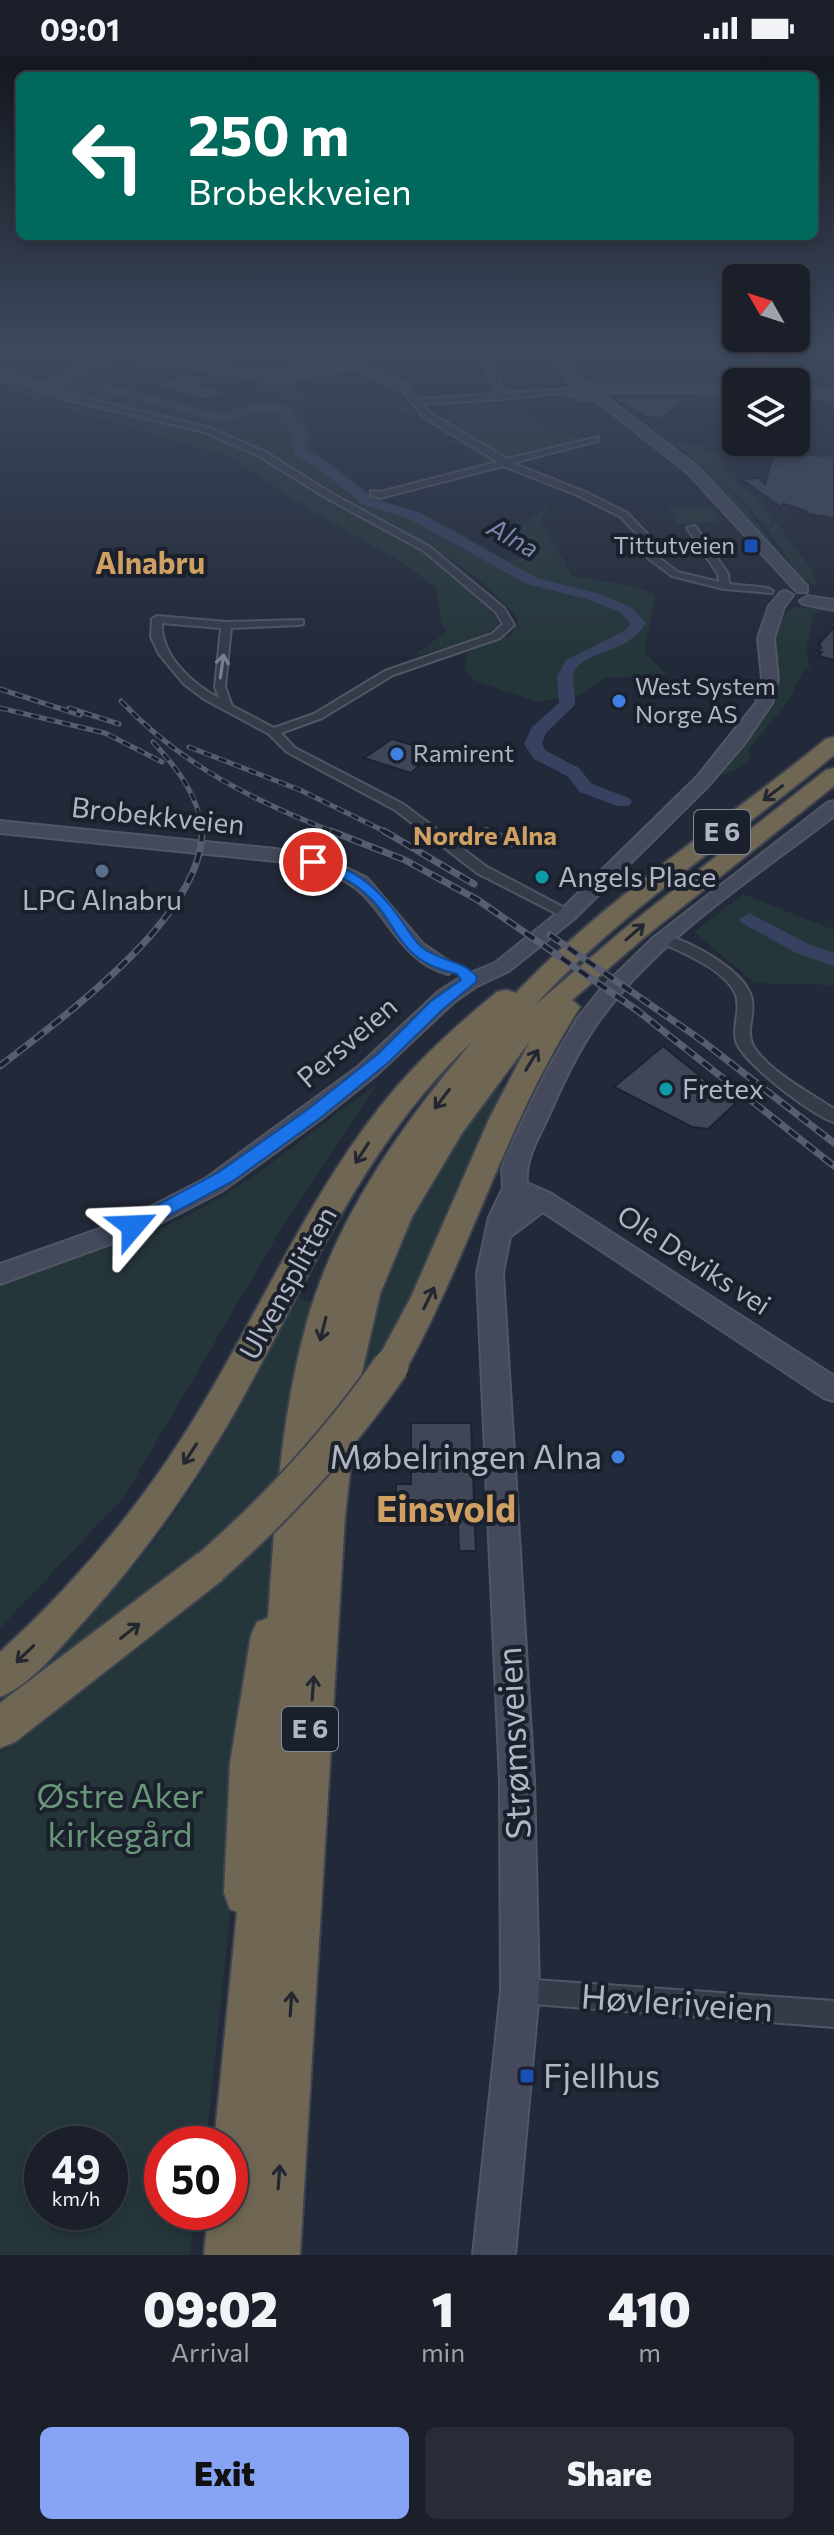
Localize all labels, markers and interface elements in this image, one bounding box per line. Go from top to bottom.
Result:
text: 09:01 [40,10,120,47]
text: 250 m [188,99,349,168]
icon: left [56,104,160,208]
text: Brobekkveien [188,168,412,212]
north arrow [722,264,810,352]
map controls [722,264,810,456]
button: layers [722,368,810,456]
water label: Alna [482,510,544,563]
place label: Tittutveien [613,530,735,559]
marker: Tittutveien [742,537,760,555]
district label: Alnabru [95,543,205,580]
one-way arrow [215,654,230,679]
place label: West System Norge AS [635,671,776,728]
marker: West System Norge AS [610,692,628,710]
place label: Ramirent [413,738,514,767]
marker: Ramirent [388,745,406,763]
one-way arrow [763,784,784,801]
street label: Brobekkveien [70,789,246,841]
road number: E 6 [694,810,750,854]
district label: Nordre Alna [413,819,557,850]
pin [279,828,347,896]
icon: arrive [291,840,335,884]
place label: Angels Place [558,859,716,893]
marker: LPG Alnabru [93,862,111,880]
marker: Angels Place [533,868,551,886]
place label: LPG Alnabru [22,882,182,916]
one-way arrow [625,923,645,941]
street label: Persveien [289,989,403,1094]
one-way arrow [525,1048,541,1071]
place label: Fretex [682,1071,764,1105]
marker: Fretex [657,1080,675,1098]
one-way arrow [433,1088,450,1110]
one-way arrow [354,1141,370,1164]
position arrow [91,1184,175,1268]
street label: Ole Deviks vei [612,1197,778,1321]
street label: Ulvensplitten [231,1200,343,1365]
one-way arrow [422,1286,437,1310]
one-way arrow [315,1315,330,1341]
place label: Møbelringen Alna [329,1434,602,1476]
one-way arrow [182,1442,198,1465]
marker: Møbelringen Alna [609,1448,627,1466]
district label: Einsvold [376,1485,516,1529]
one-way arrow [119,1622,140,1639]
one-way arrow [15,1645,35,1664]
street label: Strømsveien [486,1646,538,1840]
one-way arrow [306,1675,321,1702]
road number: E 6 [282,1707,338,1751]
park label: Østre Aker kirkegård [36,1773,204,1854]
street label: Høvleriveien [580,1973,775,2029]
one-way arrow [284,1991,299,2018]
place label: Fjellhus [543,2053,660,2095]
marker: Fjellhus [518,2067,536,2085]
speed limit sign: 50 [144,2126,248,2230]
text: 49 [51,2143,101,2192]
one-way arrow [272,2164,287,2191]
text: km/h [52,2186,100,2210]
text: 09:02 [143,2278,278,2337]
text: 1 [432,2278,454,2337]
text: 410 [608,2278,691,2337]
text: Arrival [171,2336,250,2367]
text: min [421,2336,465,2367]
text: m [638,2336,661,2367]
button: Exit [40,2427,409,2519]
button: Share [425,2427,794,2519]

